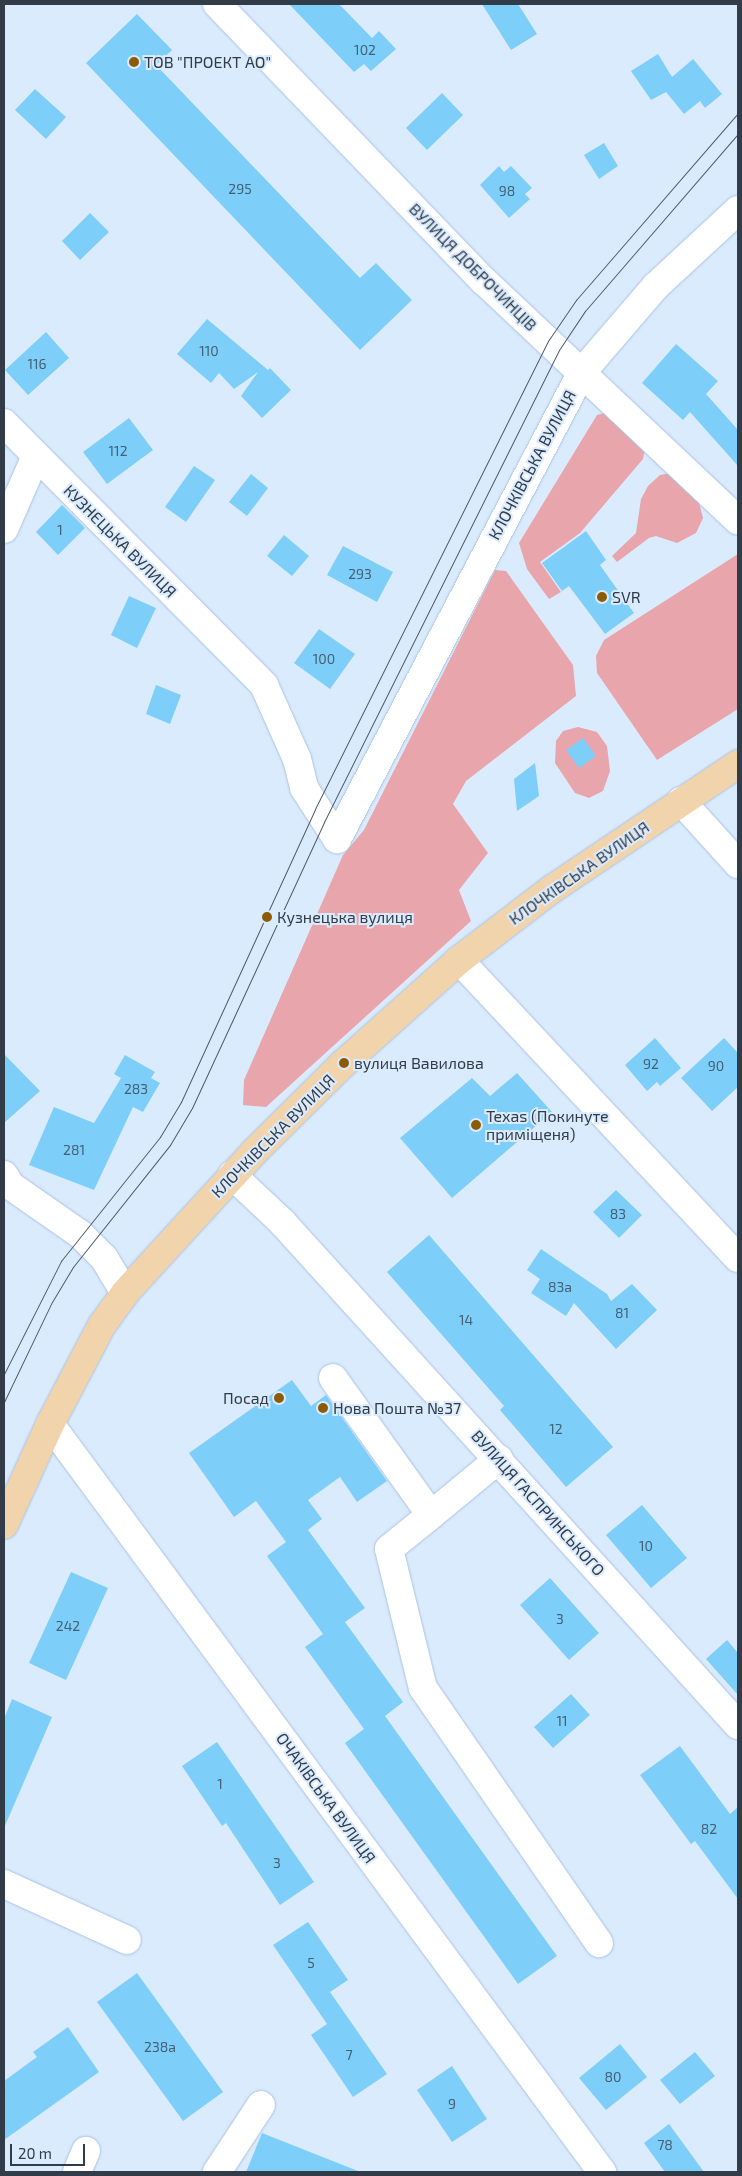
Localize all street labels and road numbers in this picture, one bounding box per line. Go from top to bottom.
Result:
street label: ВУЛИЦЯ ДОБРОЧИНЦІВ [405,199,541,335]
street label: КЛОЧКІВСЬКА ВУЛИЦЯ [484,387,580,543]
street label: КУЗНЕЦЬКА ВУЛИЦЯ [60,481,180,601]
street label: КЛОЧКІВСЬКА ВУЛИЦЯ [505,817,653,929]
street label: КЛОЧКІВСЬКА ВУЛИЦЯ [207,1070,339,1202]
street label: ВУЛИЦЯ ГАСПРИНСЬКОГО [467,1426,609,1580]
street label: ОЧАКІВСЬКА ВУЛИЦЯ [272,1729,380,1867]

